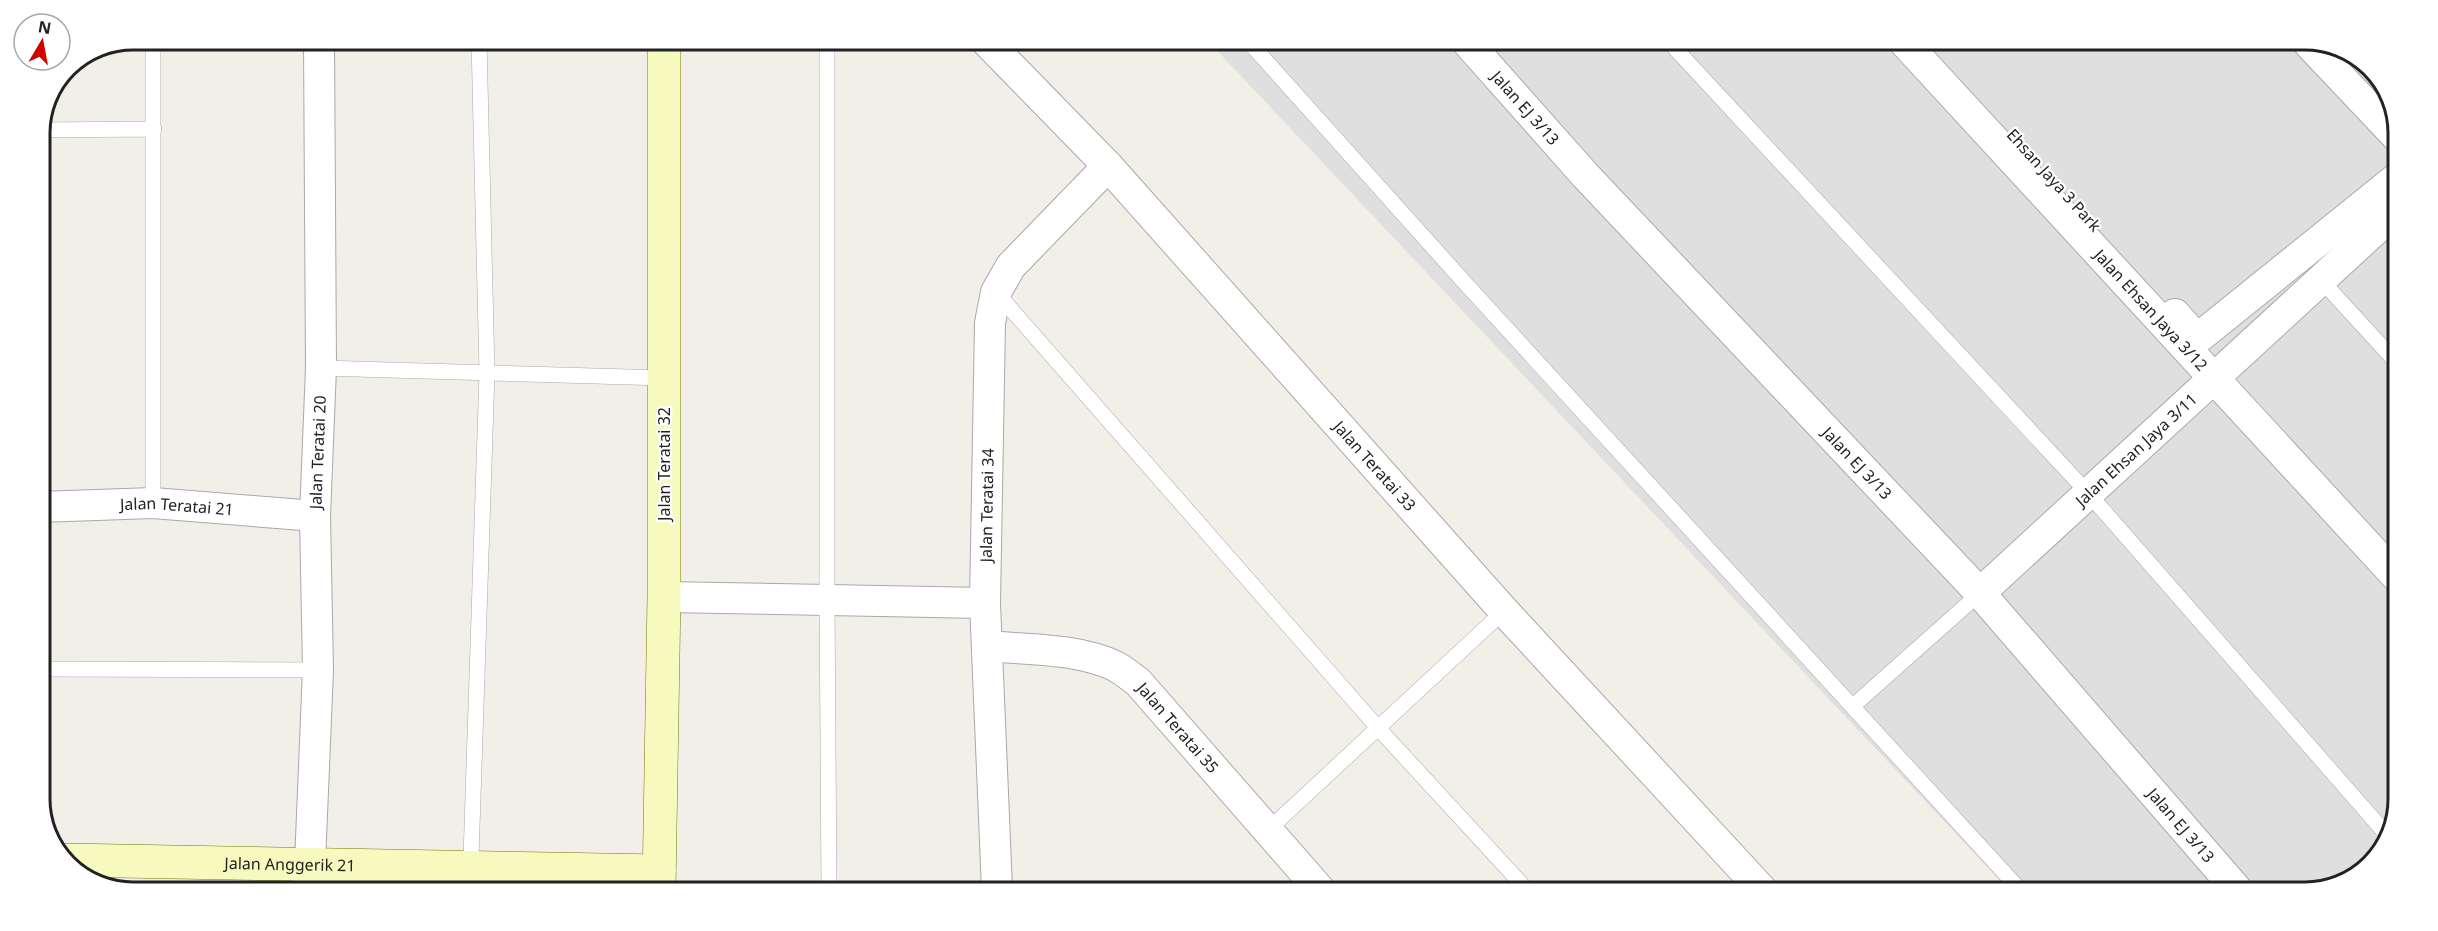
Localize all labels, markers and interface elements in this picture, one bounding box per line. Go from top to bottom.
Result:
north arrow [12,12,72,72]
text: N [36,15,53,39]
street label: Jalan EJ 3/13 [1485,64,1564,150]
street label: Ehsan Jaya 3 Park [2002,124,2106,236]
street label: Jalan Ehsan Jaya 3/12 [2088,243,2213,376]
street label: Jalan Ehsan Jaya 3/11 [2069,388,2202,513]
street label: Jalan Teratai 20 [304,395,331,512]
street label: Jalan Teratai 32 [653,407,675,523]
street label: Jalan Teratai 33 [1327,414,1421,516]
street label: Jalan EJ 3/13 [1816,420,1897,504]
street label: Jalan Teratai 34 [975,448,999,564]
street label: Jalan Teratai 21 [118,492,235,520]
street label: Jalan Teratai 35 [1131,676,1224,778]
street label: Jalan EJ 3/13 [2141,781,2220,867]
street label: Jalan Anggerik 21 [222,852,356,876]

